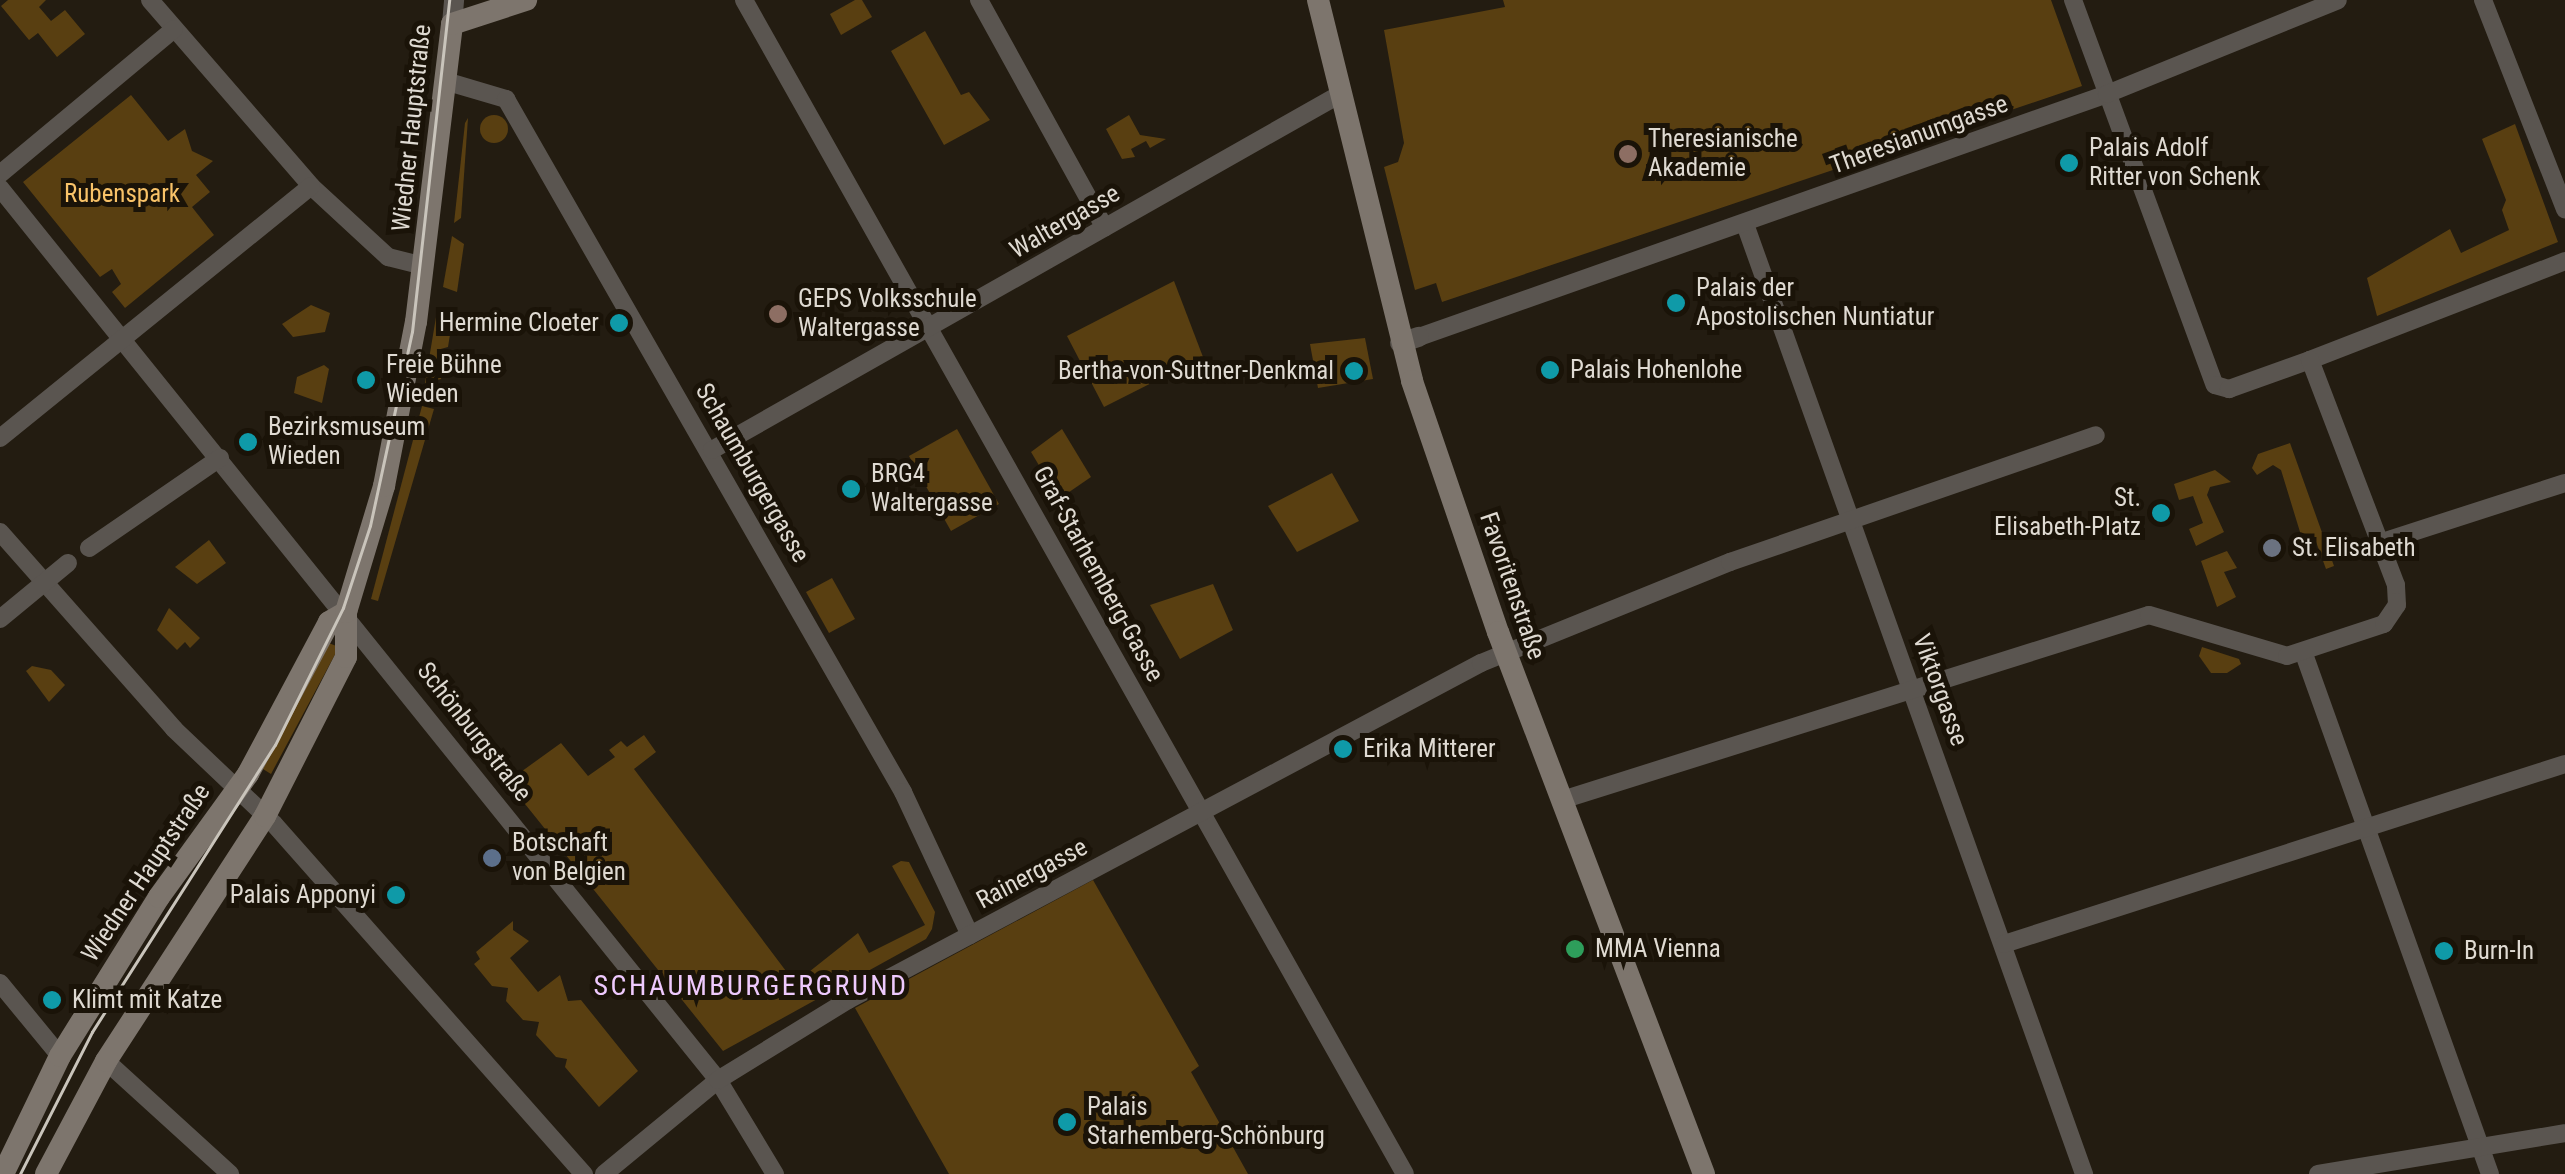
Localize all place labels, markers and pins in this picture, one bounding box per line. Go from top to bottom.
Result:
place label: Theresianische Akademie [1648,125,1798,184]
place label: Palais Adolf Ritter von Schenk [2089,134,2260,193]
marker: Theresianische Akademie [1617,143,1639,165]
marker: Palais Adolf Ritter von Schenk [2058,152,2080,174]
place label: Palais der Apostolischen Nuntiatur [1696,274,1934,333]
place label: GEPS Volksschule Waltergasse [798,285,977,344]
marker: Palais der Apostolischen Nuntiatur [1665,292,1687,314]
marker: GEPS Volksschule Waltergasse [767,303,789,325]
place label: Hermine Cloeter [439,308,599,338]
marker: Hermine Cloeter [608,312,630,334]
place label: Freie Bühne Wieden [386,351,502,410]
place label: Palais Hohenlohe [1570,355,1742,385]
place label: Bertha-von-Suttner-Denkmal [1058,356,1334,386]
marker: Palais Hohenlohe [1539,359,1561,381]
marker: Bertha-von-Suttner-Denkmal [1343,360,1365,382]
marker: Freie Bühne Wieden [355,369,377,391]
place label: Bezirksmuseum Wieden [268,413,425,472]
marker: Bezirksmuseum Wieden [237,431,259,453]
place label: BRG4 Waltergasse [871,460,993,519]
marker: BRG4 Waltergasse [840,478,862,500]
place label: St. Elisabeth-Platz [1994,484,2141,543]
marker: St. Elisabeth-Platz [2150,502,2172,524]
place label: St. Elisabeth [2292,533,2415,563]
marker: St. Elisabeth [2261,537,2283,559]
place label: Erika Mitterer [1363,734,1496,764]
marker: Erika Mitterer [1332,738,1354,760]
place label: Botschaft von Belgien [512,829,626,888]
marker: Botschaft von Belgien [481,847,503,869]
place label: Palais Apponyi [230,880,376,910]
marker: Palais Apponyi [385,884,407,906]
place label: MMA Vienna [1595,934,1721,964]
place label: Burn-In [2464,936,2534,966]
marker: MMA Vienna [1564,938,1586,960]
marker: Burn-In [2433,940,2455,962]
place label: Klimt mit Katze [72,985,222,1015]
marker: Klimt mit Katze [41,989,63,1011]
place label: Palais Starhemberg-Schönburg [1087,1093,1325,1152]
marker: Palais Starhemberg-Schönburg [1056,1111,1078,1133]

